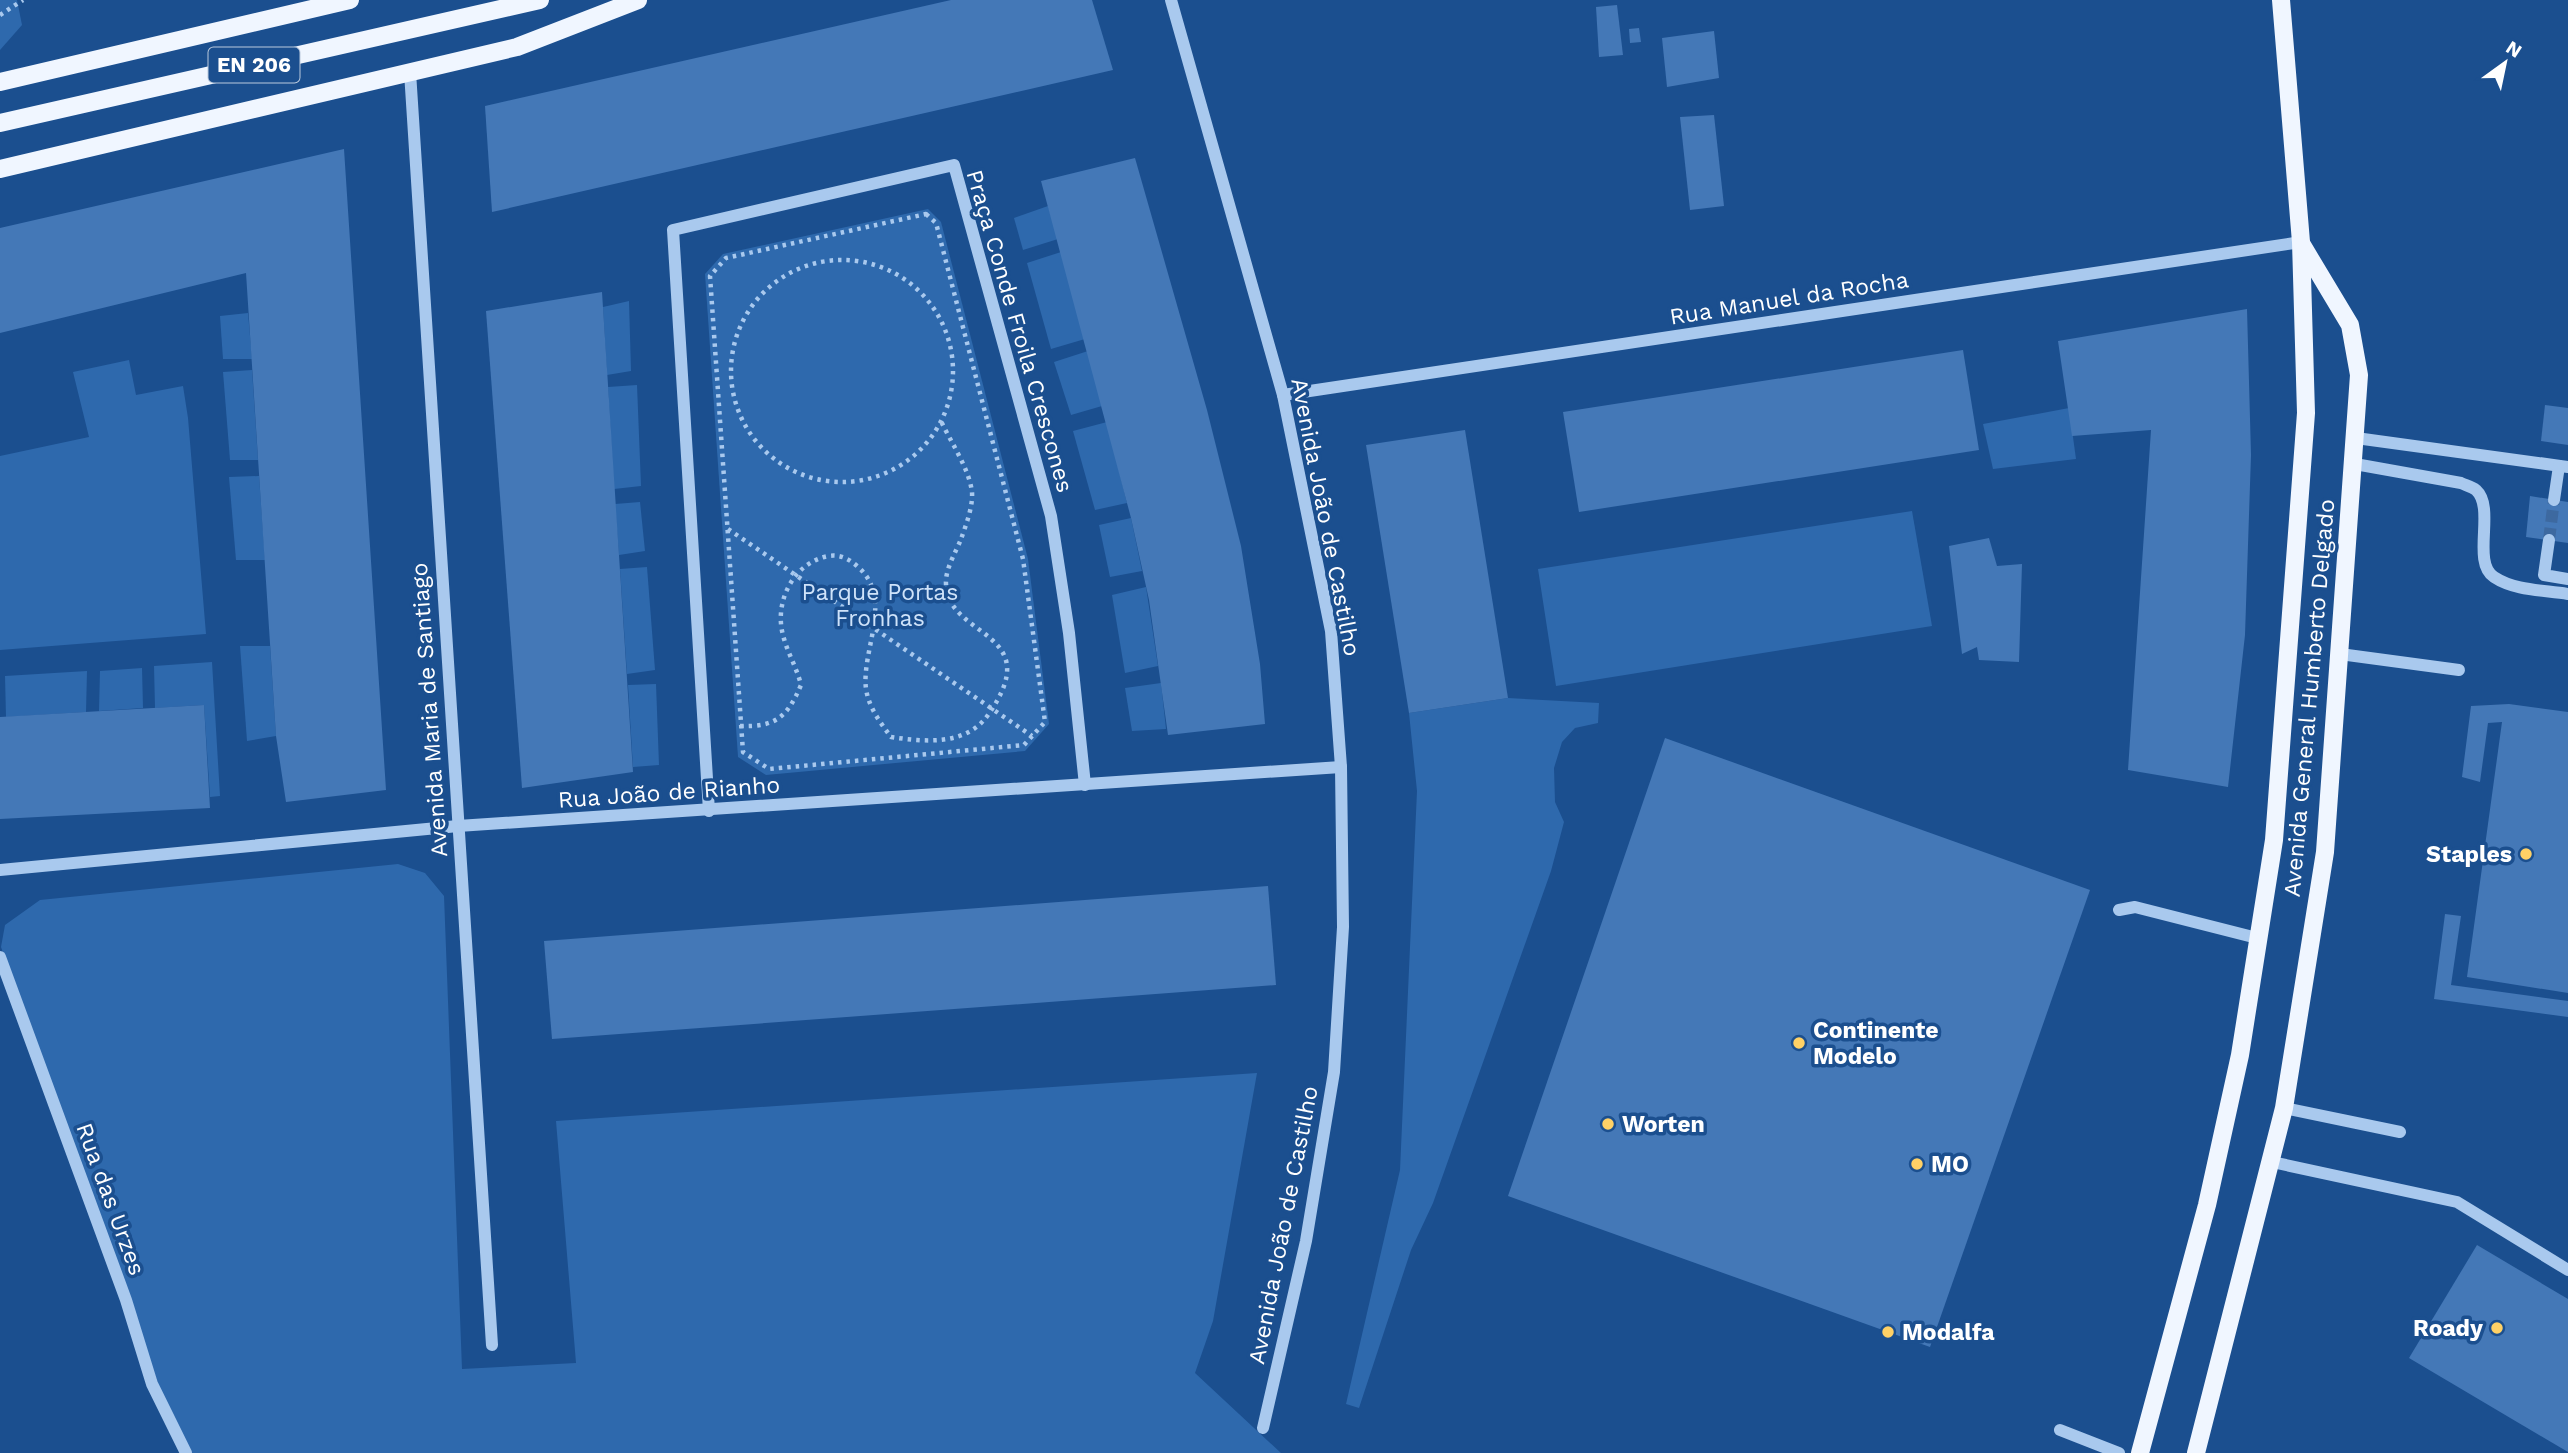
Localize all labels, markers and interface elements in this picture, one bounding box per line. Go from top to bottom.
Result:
north arrow [2470,28,2540,98]
text: N [2502,36,2526,63]
road number: EN 206 [208,48,300,82]
street label: Praça Conde Froila Crescones [960,167,1079,496]
street label: Rua Manuel da Rocha [1668,266,1910,331]
street label: Avenida João de Castilho [1285,376,1366,658]
street label: Avenida General Humberto Delgado [2279,498,2340,898]
street label: Avenida Maria de Santiago [406,562,453,858]
park label: Parque Portas Fronhas [802,579,958,632]
street label: Rua João de Rianho [557,771,781,814]
place label: Staples [2426,841,2512,868]
marker: Staples [2518,846,2534,862]
place label: Continente Modelo [1813,1017,1939,1070]
marker: Continente Modelo [1791,1035,1807,1051]
street label: Avenida João de Castilho [1243,1084,1324,1366]
place label: Worten [1622,1111,1705,1138]
marker: Worten [1600,1116,1616,1132]
street label: Rua das Urzes [70,1119,151,1279]
place label: MO [1931,1151,1969,1178]
marker: MO [1909,1156,1925,1172]
place label: Roady [2413,1315,2483,1342]
place label: Modalfa [1902,1319,1995,1346]
marker: Roady [2489,1320,2505,1336]
marker: Modalfa [1880,1324,1896,1340]

